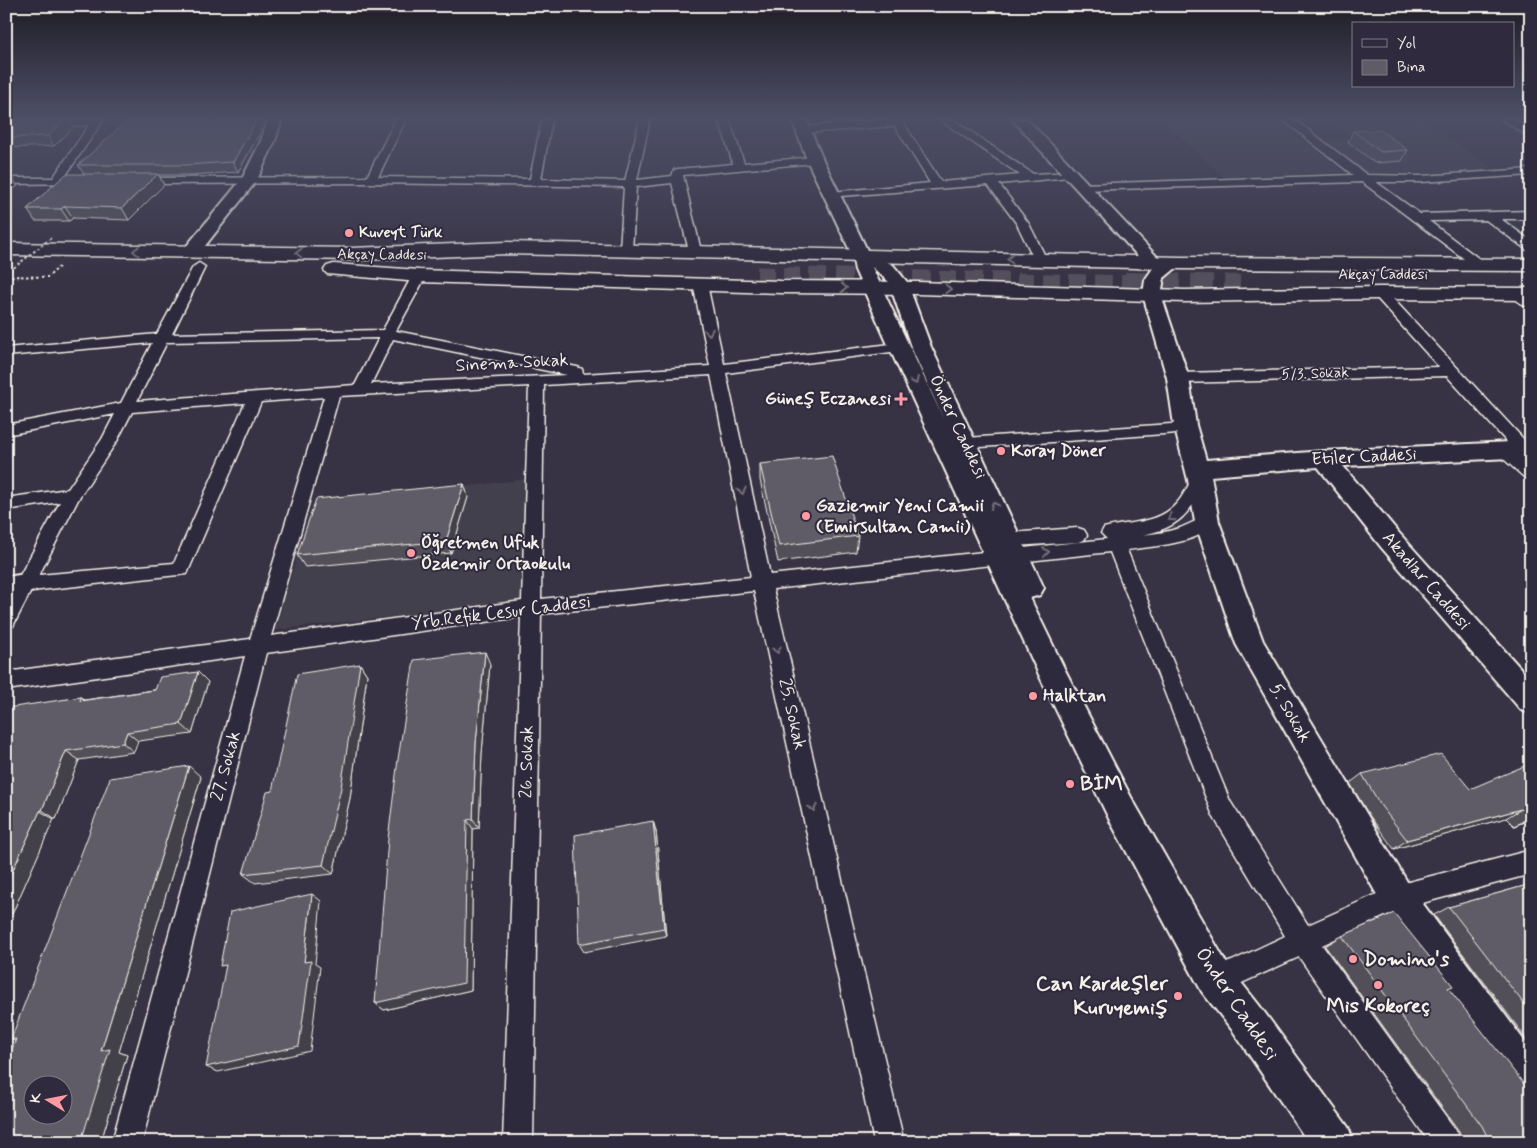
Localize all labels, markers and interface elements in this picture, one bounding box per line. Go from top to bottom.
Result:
legend [1352,22,1514,88]
text: Yol [1397,34,1416,54]
text: Bina [1397,58,1425,78]
place label: Kuveyt Türk [359,223,443,243]
marker: Kuveyt Türk [343,227,355,239]
street label: Akçay Caddesi [337,244,427,266]
one-way arrow [132,245,140,256]
one-way arrow [295,248,302,258]
one-way arrow [1005,254,1013,264]
street label: Akçay Caddesi [1338,265,1428,285]
one-way arrow [840,283,848,293]
one-way arrow [944,284,952,295]
one-way arrow [704,328,714,336]
street label: Sinema Sokak [455,348,569,378]
street label: 5/3. Sokak [1281,363,1349,385]
street label: Önder Caddesi [923,371,993,483]
one-way arrow [909,376,919,385]
place label: Güneş Eczanesi [765,387,891,411]
marker: Güneş Eczanesi [895,393,907,405]
place label: Koray Döner [1011,439,1106,463]
street label: Etiler Caddesi [1311,442,1417,472]
marker: Koray Döner [995,445,1007,457]
one-way arrow [737,487,747,495]
place label: Gaziemir Yeni Camii (Emirsultan Camii) [816,494,984,539]
one-way arrow [990,501,1000,510]
marker: Gaziemir Yeni Camii (Emirsultan Camii) [800,510,812,522]
one-way arrow [1167,511,1176,521]
street label: Akadlar Caddesi [1377,527,1475,635]
place label: Öğretmen Ufuk Özdemir Ortaokulu [421,531,570,576]
one-way arrow [1043,546,1051,557]
marker: Öğretmen Ufuk Özdemir Ortaokulu [405,547,417,559]
street label: Yrb.Refik Cesur Caddesi [410,590,592,636]
one-way arrow [771,645,782,654]
street label: 25. Sokak [772,676,812,752]
street label: 5. Sokak [1263,679,1317,747]
place label: Halktan [1043,684,1106,708]
marker: Halktan [1027,690,1039,702]
street label: 26. Sokak [514,725,540,799]
street label: 27. Sokak [205,728,247,804]
place label: BİM [1080,770,1123,798]
marker: BİM [1064,778,1076,790]
one-way arrow [807,804,818,813]
street label: Önder Caddesi [1189,942,1285,1066]
place label: Domino's [1363,945,1450,973]
marker: Domino's [1347,953,1359,965]
place label: Can Kardeşler Kuruyemiş [1036,970,1169,1022]
marker: Mis Kokoreç [1372,979,1384,991]
marker: Can Kardeşler Kuruyemiş [1172,990,1184,1002]
place label: Mis Kokoreç [1326,992,1430,1020]
north arrow [22,1076,72,1126]
text: K [26,1090,46,1104]

